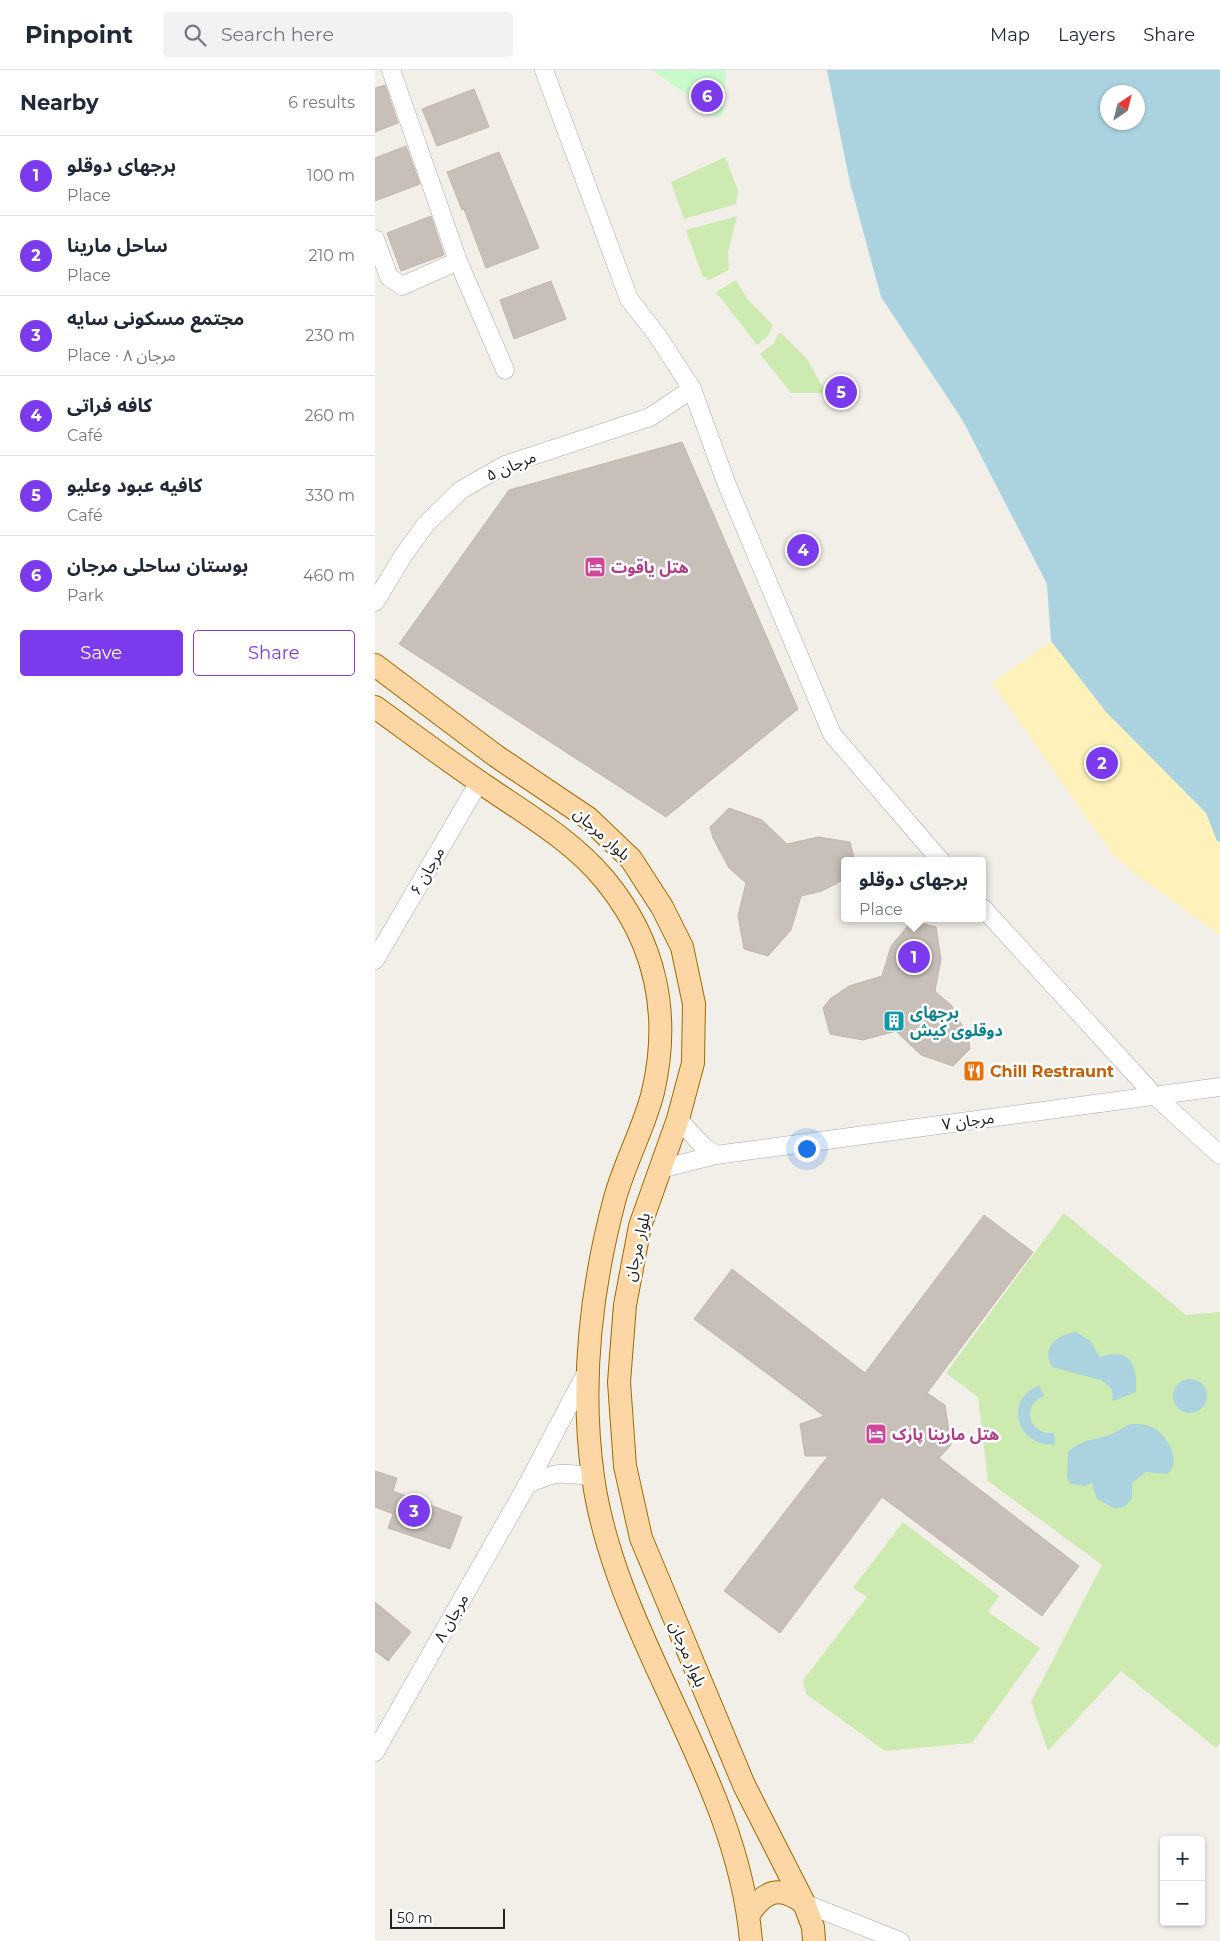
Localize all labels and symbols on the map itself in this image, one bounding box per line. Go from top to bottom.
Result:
pin: 6 [691,77,723,115]
north arrow [1100,85,1145,130]
pin: 5 [825,373,857,411]
street label: مرجان ۵ [483,447,539,485]
pin: 4 [787,531,819,569]
hotel icon: هتل یاقوت [583,555,607,579]
place label: هتل یاقوت [611,558,689,577]
pin: 2 [1086,744,1118,782]
street label: بلوار مرجان [570,804,634,864]
street label: مرجان ۶ [406,844,448,898]
pin: 1 [898,938,930,976]
place label: برجهای دوقلوی کیش [910,1003,1003,1040]
building icon: برجهای دوقلوی کیش [882,1009,906,1033]
restaurant icon: Chill Restraunt [962,1059,986,1083]
place label: Chill Restraunt [990,1062,1114,1081]
street label: مرجان ۷ [941,1108,995,1134]
your location [794,1136,820,1162]
street label: بلوار مرجان [620,1211,654,1283]
hotel icon: هتل مارینا پارک [864,1422,888,1446]
place label: هتل مارینا پارک [892,1425,999,1444]
pin: 3 [398,1492,430,1530]
street label: مرجان ۸ [430,1591,472,1645]
street label: بلوار مرجان [666,1618,710,1690]
scale bar [390,1906,505,1929]

